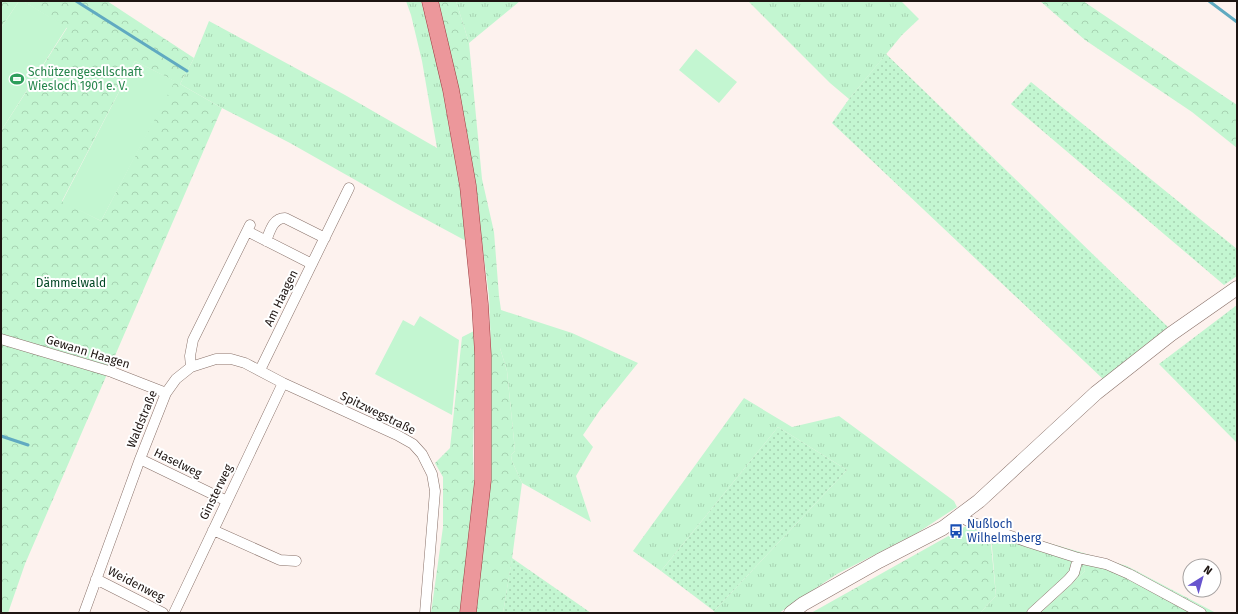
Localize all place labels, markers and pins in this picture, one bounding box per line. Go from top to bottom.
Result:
place label: Schützengesellschaft Wiesloch 1901 e. V. [28,65,143,93]
sports icon: Schützengesellschaft Wiesloch 1901 e. V. [9,71,25,87]
place label: Nußloch Wilhelmsberg [967,517,1042,545]
bus stop icon: Nußloch Wilhelmsberg [948,523,964,539]

